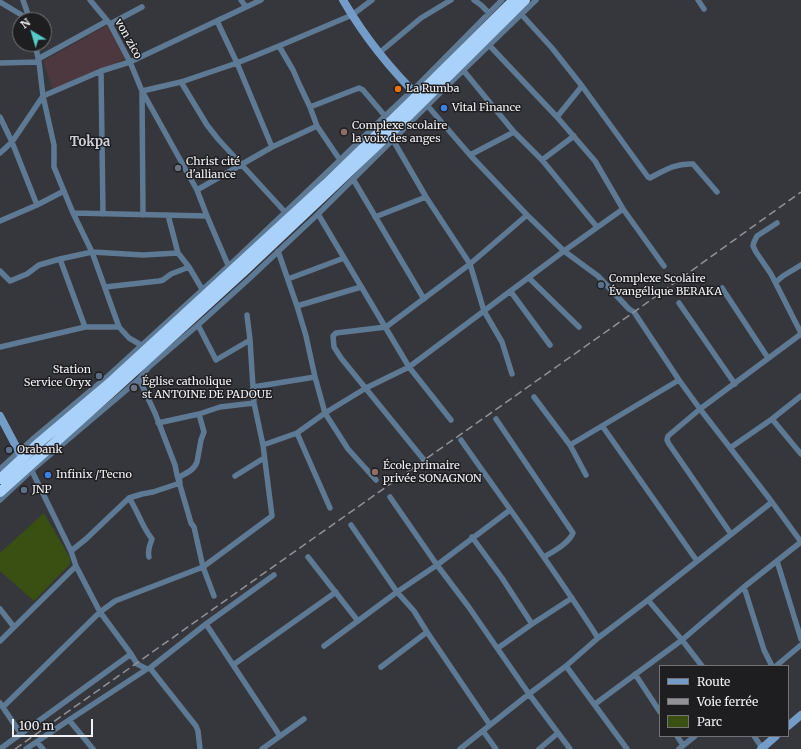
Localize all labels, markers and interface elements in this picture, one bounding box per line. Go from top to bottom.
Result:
north arrow [12,12,52,52]
text: N [17,15,33,32]
street label: von zico [112,17,144,61]
place label: La Rumba [406,82,459,96]
marker: La Rumba [393,84,403,94]
place label: Vital Finance [452,101,521,115]
marker: Vital Finance [439,103,449,113]
place label: Complexe scolaire la voix des anges [352,119,447,145]
marker: Complexe scolaire la voix des anges [339,127,349,137]
district label: Tokpa [70,134,110,150]
place label: Christ cité d'alliance [186,155,240,181]
marker: Christ cité d'alliance [173,163,183,173]
place label: Complexe Scolaire Évangélique BERAKA [609,272,722,298]
marker: Complexe Scolaire Évangélique BERAKA [596,280,606,290]
place label: Station Service Oryx [24,363,91,389]
marker: Station Service Oryx [94,371,104,381]
place label: Église catholique st ANTOINE DE PADOUE [142,375,272,401]
marker: Église catholique st ANTOINE DE PADOUE [129,383,139,393]
place label: Orabank [17,443,62,457]
marker: Orabank [4,445,14,455]
place label: École primaire privée SONAGNON [383,459,482,485]
marker: École primaire privée SONAGNON [370,467,380,477]
place label: Infinix /Tecno [56,468,132,482]
marker: Infinix /Tecno [43,470,53,480]
place label: JNP [32,483,52,497]
marker: JNP [19,485,29,495]
legend [659,665,789,737]
text: Route [697,674,730,689]
text: Voie ferrée [697,694,758,709]
scale bar [14,711,95,737]
text: Parc [697,714,722,729]
text: 100 m [19,718,54,733]

